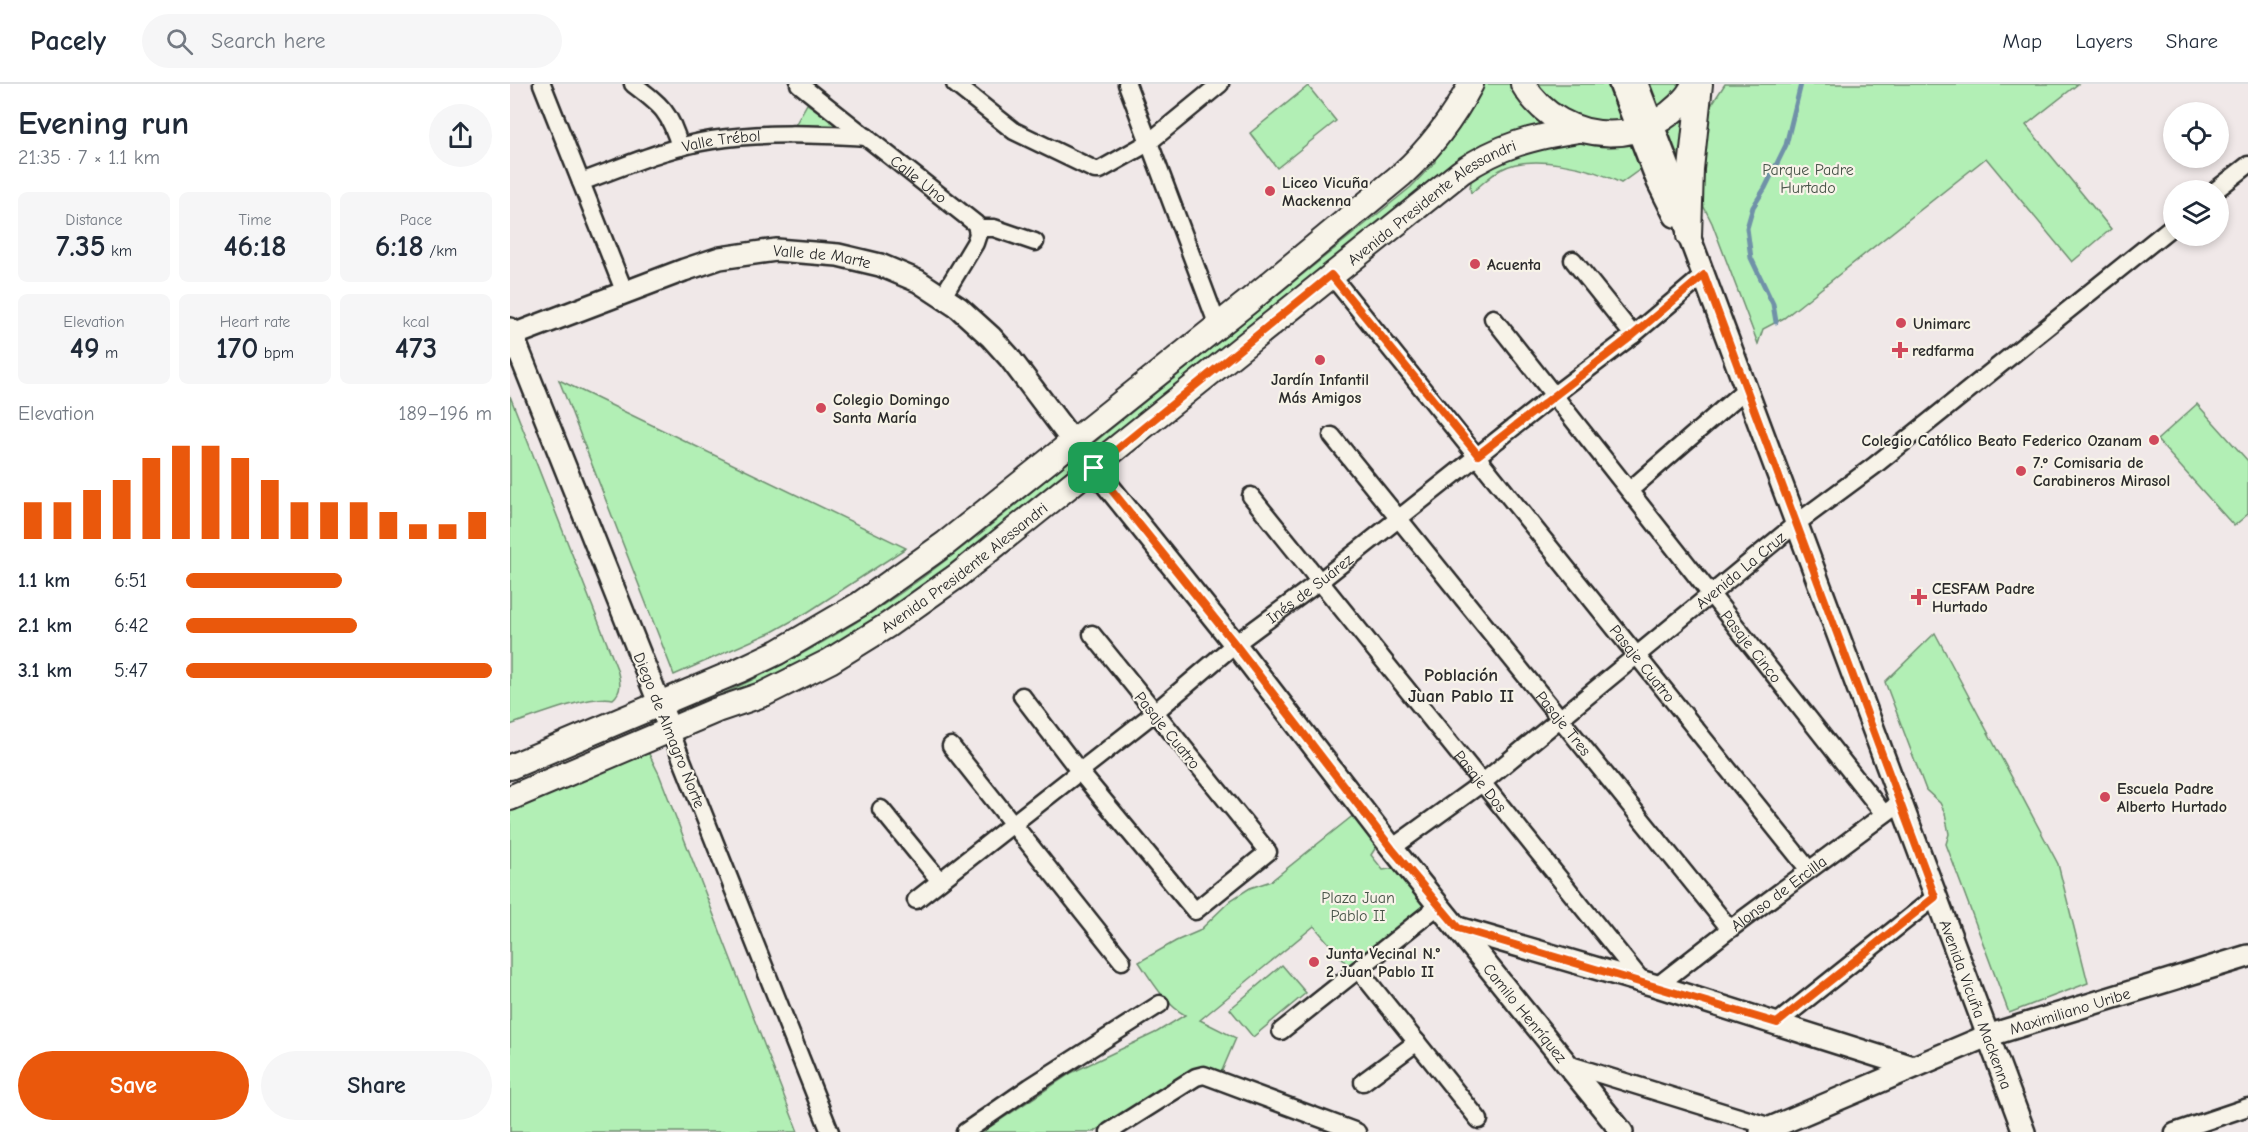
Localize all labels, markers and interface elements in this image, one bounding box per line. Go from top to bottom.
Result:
search box [142,14,562,68]
text: Pacely [30,25,106,57]
icon: search [163,25,196,58]
text: Search here [211,28,326,54]
text: Map [2003,29,2042,53]
text: Layers [2075,29,2133,53]
text: Share [2166,29,2218,53]
map controls [2163,102,2229,246]
button: locate [2163,102,2229,168]
text: Evening run [18,104,189,142]
button: share [429,104,492,167]
street label: Valle Trébol [680,127,761,156]
street label: Avenida Presidente Alessandri [1344,137,1518,269]
text: 21:35 · 7 × 1.1 km [18,146,160,169]
street label: Calle Uno [887,152,950,208]
park label: Parque Padre Hurtado [1762,161,1854,197]
place label: Liceo Vicuña Mackenna [1282,174,1369,210]
button: layers [2163,180,2229,246]
marker: Liceo Vicuña Mackenna [1263,184,1277,198]
text: Distance [65,211,123,229]
text: Time [238,211,272,229]
text: Pace [400,211,432,229]
text: 7.35 [56,229,106,264]
text: 46:18 [223,229,287,264]
text: 6:18 [375,229,424,264]
text: km [106,242,132,260]
text: /km [424,242,457,260]
street label: Valle de Marte [773,242,873,273]
place label: Acuenta [1487,256,1541,274]
marker: Acuenta [1468,257,1482,271]
text: Elevation [63,313,125,331]
text: Heart rate [220,313,290,331]
text: kcal [403,313,429,331]
place label: Unimarc [1913,315,1971,333]
marker: Unimarc [1894,316,1908,330]
text: 49 [70,331,100,366]
text: 170 [216,331,258,366]
text: 473 [395,331,437,366]
place label: redfarma [1912,342,1974,360]
marker: redfarma [1893,343,1907,357]
text: m [100,344,118,362]
text: bpm [258,344,294,362]
marker: Jardín Infantil Más Amigos [1313,353,1327,367]
place label: Jardín Infantil Más Amigos [1271,371,1369,407]
place label: Colegio Domingo Santa María [833,391,950,427]
marker: Colegio Domingo Santa María [814,401,828,415]
text: Elevation [18,402,95,425]
text: 189–196 m [399,402,492,425]
place label: Colegio Católico Beato Federico Ozanam [1862,432,2142,450]
marker: Colegio Católico Beato Federico Ozanam [2147,433,2161,447]
pin [1068,442,1119,493]
icon: arrive [1077,451,1110,484]
place label: 7.º Comisaria de Carabineros Mirasol [2033,454,2170,490]
marker: 7.º Comisaria de Carabineros Mirasol [2014,464,2028,478]
street label: Avenida Presidente Alessandri [878,499,1051,637]
street label: Avenida La Cruz [1692,528,1790,613]
street label: Inés de Suárez [1263,551,1357,627]
text: 1.1 km [18,569,70,592]
text: 6:51 [114,569,147,592]
place label: CESFAM Padre Hurtado [1932,580,2035,616]
marker: CESFAM Padre Hurtado [1910,588,1928,606]
street label: Pasaje Cinco [1717,607,1785,687]
text: 2.1 km [18,614,72,637]
text: 6:42 [114,614,149,637]
street label: Pasaje Cuatro [1606,622,1679,706]
street label: Diego de Almagro Norte [630,650,709,811]
text: 3.1 km [18,659,72,682]
text: 5:47 [114,659,148,682]
district label: Población Juan Pablo II [1408,665,1514,707]
street label: Pasaje Cuatro [1131,688,1204,773]
street label: Pasaje Tres [1532,688,1595,760]
street label: Pasaje Dos [1450,747,1510,816]
place label: Escuela Padre Alberto Hurtado [2117,780,2227,816]
marker: Escuela Padre Alberto Hurtado [2098,790,2112,804]
street label: Alonso de Ercilla [1728,852,1830,935]
park label: Plaza Juan Pablo II [1321,889,1395,925]
street label: Avenida Vicuña Mackenna [1935,917,2015,1092]
place label: Junta Vecinal N.° 2 Juan Pablo II [1326,945,1441,981]
marker: Junta Vecinal N.° 2 Juan Pablo II [1307,955,1321,969]
street label: Camilo Henríquez [1479,960,1570,1067]
street label: Maximiliano Uribe [2007,985,2133,1039]
button: Save [18,1051,249,1120]
button: Share [261,1051,492,1120]

